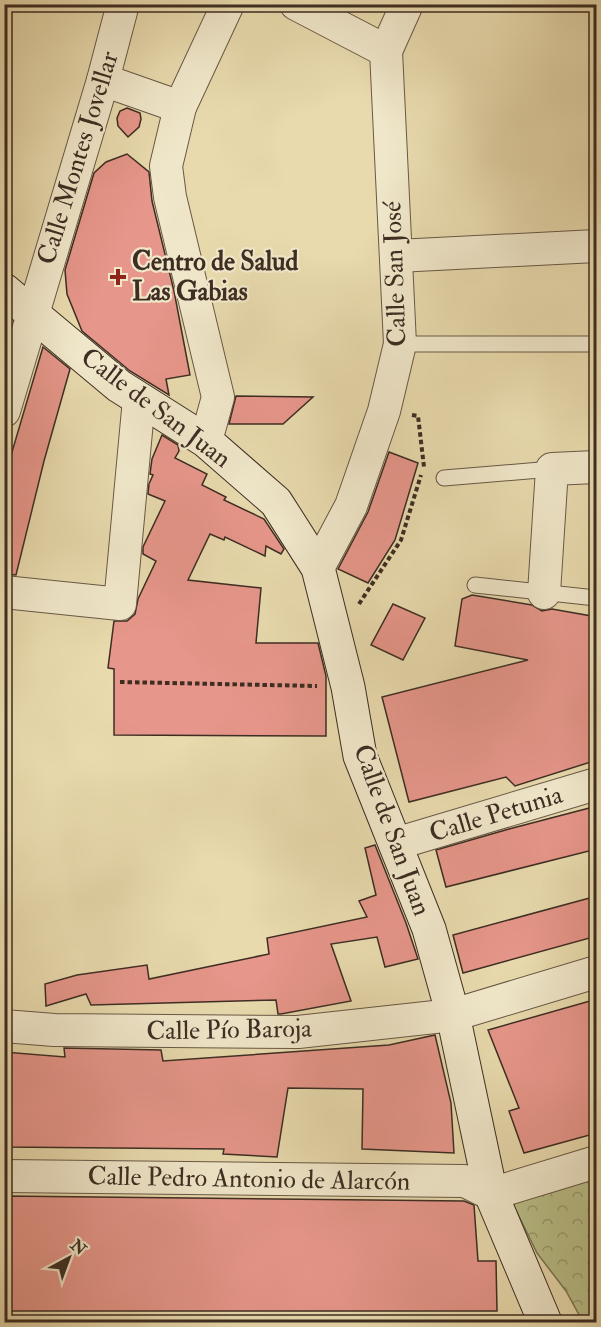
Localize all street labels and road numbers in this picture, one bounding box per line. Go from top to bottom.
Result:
street label: Calle Montes Jovellar [30,47,126,268]
street label: Calle San José [376,201,414,347]
street label: Calle de San Juan [75,341,237,475]
street label: Calle de San Juan [346,740,438,920]
street label: Calle Petunia [426,779,567,849]
street label: Calle Pío Baroja [146,1013,312,1047]
street label: Calle Pedro Antonio de Alarcón [87,1160,411,1198]

